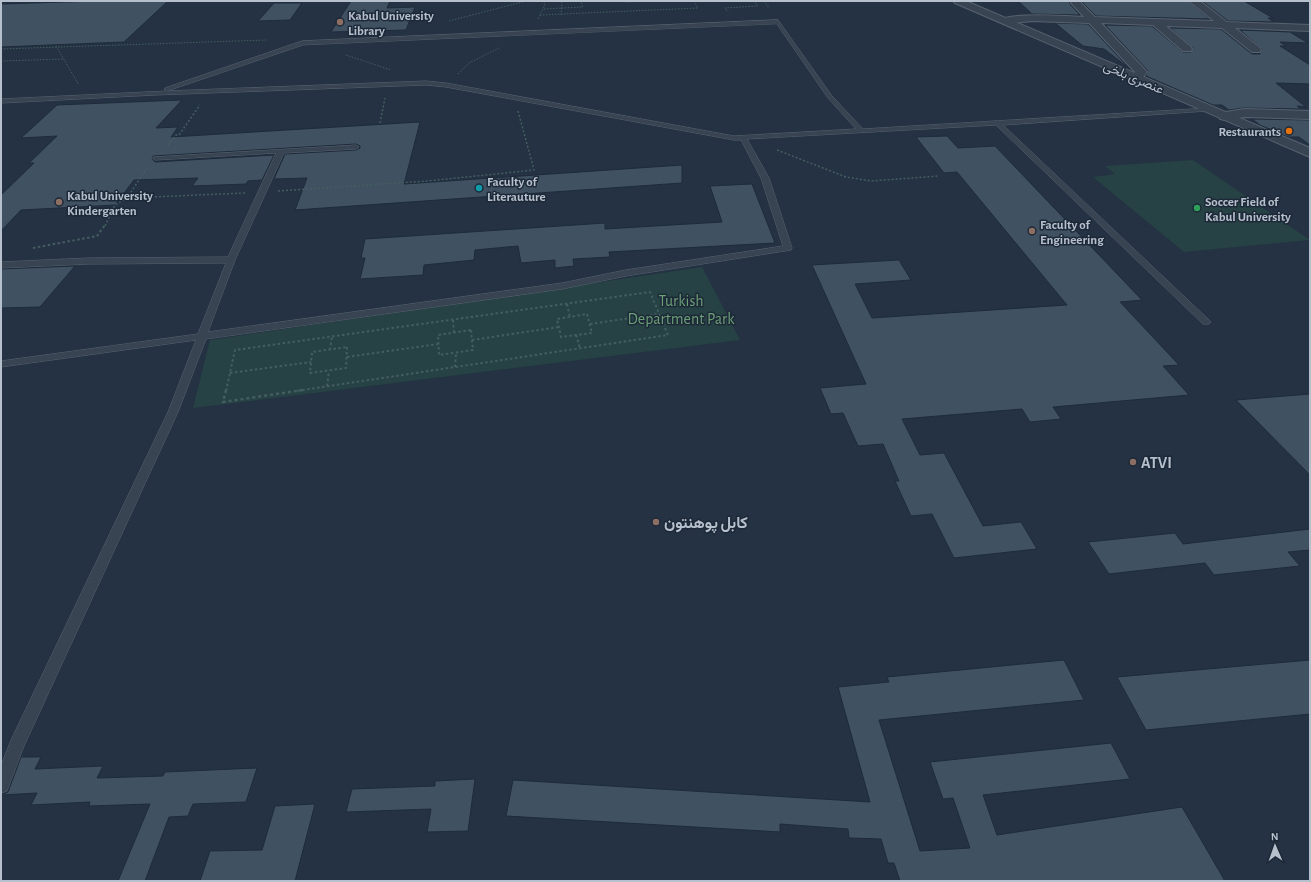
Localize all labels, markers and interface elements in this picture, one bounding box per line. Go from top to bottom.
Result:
place label: Kabul University Library [348,10,434,38]
marker: Kabul University Library [335,17,345,27]
street label: عنصری بلخی [1101,60,1166,98]
place label: Restaurants [1218,126,1281,139]
marker: Restaurants [1284,126,1294,136]
place label: Faculty of Literauture [487,176,546,204]
marker: Faculty of Literauture [474,183,484,193]
place label: Kabul University Kindergarten [67,190,153,218]
place label: Soccer Field of Kabul University [1205,196,1291,224]
marker: Kabul University Kindergarten [54,197,64,207]
marker: Soccer Field of Kabul University [1192,203,1202,213]
place label: Faculty of Engineering [1040,219,1104,247]
marker: Faculty of Engineering [1027,226,1037,236]
park label: Turkish Department Park [627,293,735,327]
place label: ATVI [1141,455,1172,471]
marker: ATVI [1128,457,1138,467]
place label: کابل پوهنتون [664,515,748,534]
marker: کابل پوهنتون [651,517,661,527]
north arrow [1255,826,1295,866]
text: N [1271,831,1279,842]

